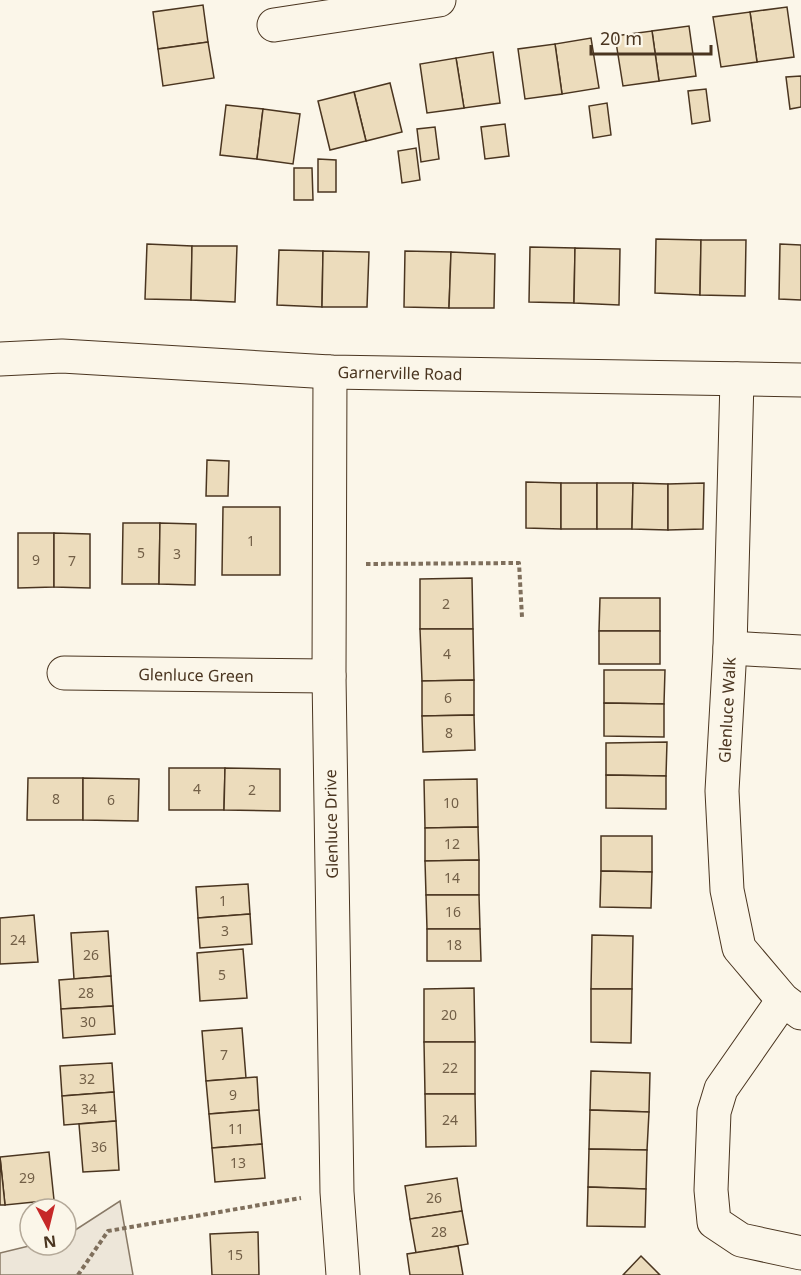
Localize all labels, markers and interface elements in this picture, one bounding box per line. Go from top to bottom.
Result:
scale bar [591,18,711,56]
text: 20 m [600,26,642,50]
street label: Garnerville Road [337,361,463,385]
house number: 1 [247,531,255,550]
house number: 5 [137,543,145,562]
house number: 3 [173,544,181,563]
house number: 9 [32,550,40,569]
house number: 7 [68,551,76,570]
house number: 2 [442,594,450,613]
house number: 4 [443,644,451,663]
street label: Glenluce Walk [713,656,741,763]
street label: Glenluce Green [138,663,254,687]
house number: 6 [444,688,452,707]
house number: 8 [445,723,453,742]
street label: Glenluce Drive [319,769,343,879]
house number: 4 [193,779,201,798]
house number: 2 [248,780,256,799]
house number: 8 [52,789,60,808]
house number: 6 [107,790,115,809]
house number: 10 [443,793,459,812]
house number: 12 [444,834,460,853]
house number: 14 [444,868,460,887]
house number: 1 [219,891,227,910]
house number: 16 [445,902,461,921]
house number: 3 [221,921,229,940]
house number: 24 [10,930,26,949]
house number: 18 [446,935,462,954]
house number: 26 [83,945,99,964]
house number: 5 [218,965,226,984]
house number: 28 [78,983,94,1002]
house number: 20 [441,1005,457,1024]
house number: 30 [80,1012,96,1031]
house number: 7 [220,1045,228,1064]
house number: 22 [442,1058,458,1077]
house number: 32 [79,1069,95,1088]
house number: 9 [229,1085,237,1104]
house number: 34 [81,1099,97,1118]
house number: 24 [442,1110,458,1129]
house number: 11 [228,1119,244,1138]
house number: 36 [91,1137,107,1156]
house number: 13 [230,1153,246,1172]
house number: 29 [19,1168,35,1187]
house number: 26 [426,1188,442,1207]
north arrow [18,1197,78,1257]
house number: 28 [431,1222,447,1241]
text: N [42,1230,58,1254]
house number: 15 [227,1245,243,1264]

